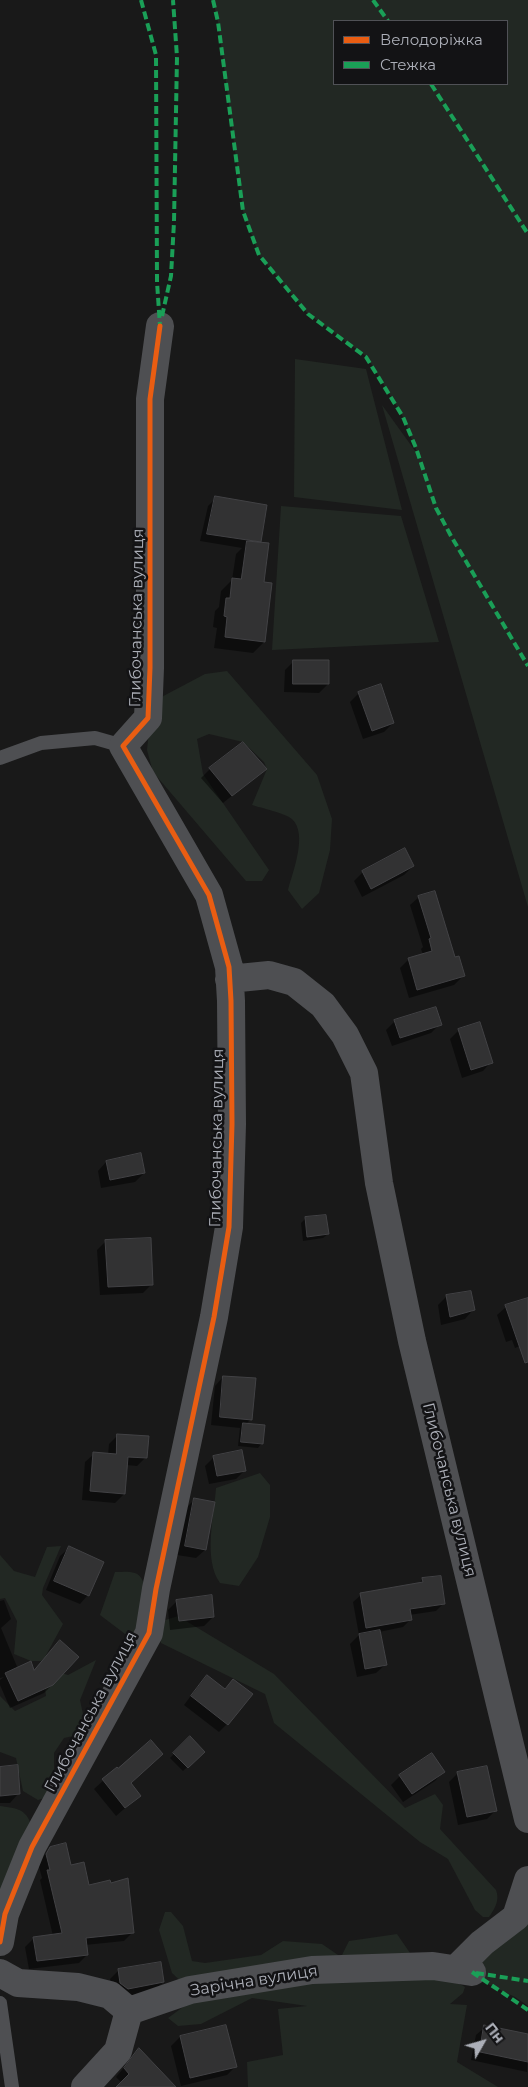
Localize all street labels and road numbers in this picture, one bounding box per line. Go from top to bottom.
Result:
street label: Глибочанська вулиця [126,528,148,708]
street label: Глибочанська вулиця [206,1048,228,1228]
street label: Глибочанська вулиця [418,1401,480,1579]
street label: Глибочанська вулиця [41,1629,141,1795]
street label: Зарічна вулиця [189,1961,319,2001]

